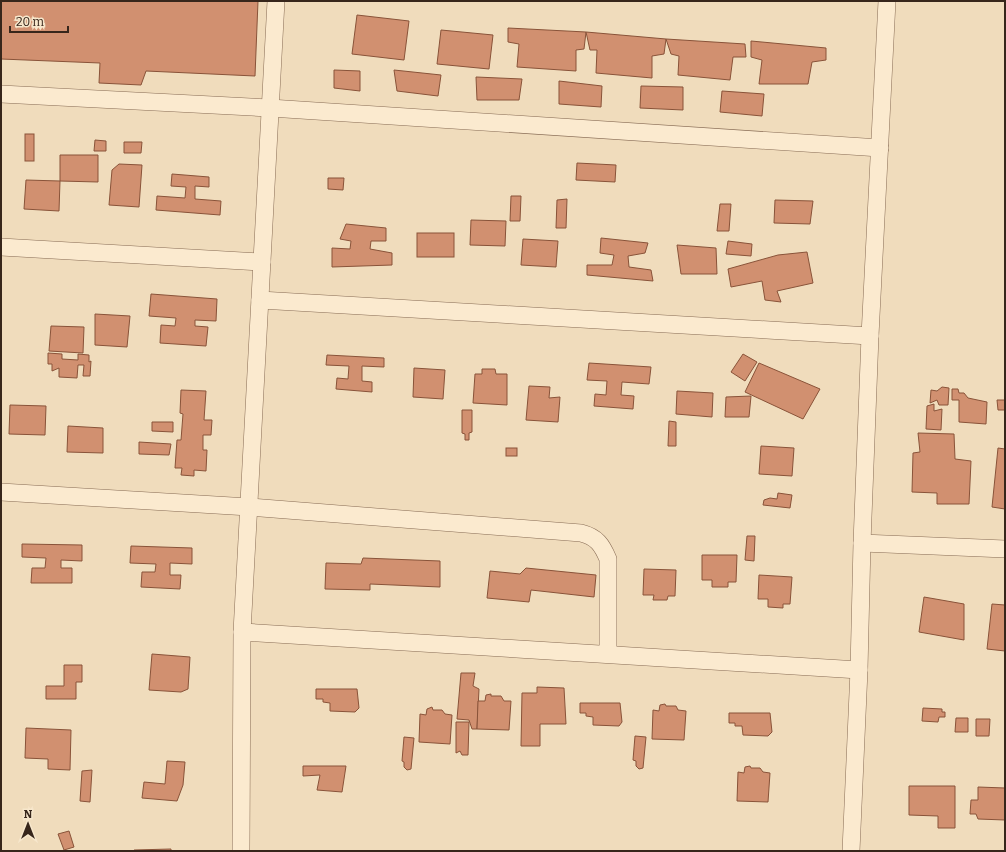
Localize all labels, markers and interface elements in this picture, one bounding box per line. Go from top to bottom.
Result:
scale bar [10,8,68,34]
text: 20 m [16,15,45,29]
north arrow [8,804,48,844]
text: N [24,808,33,821]

